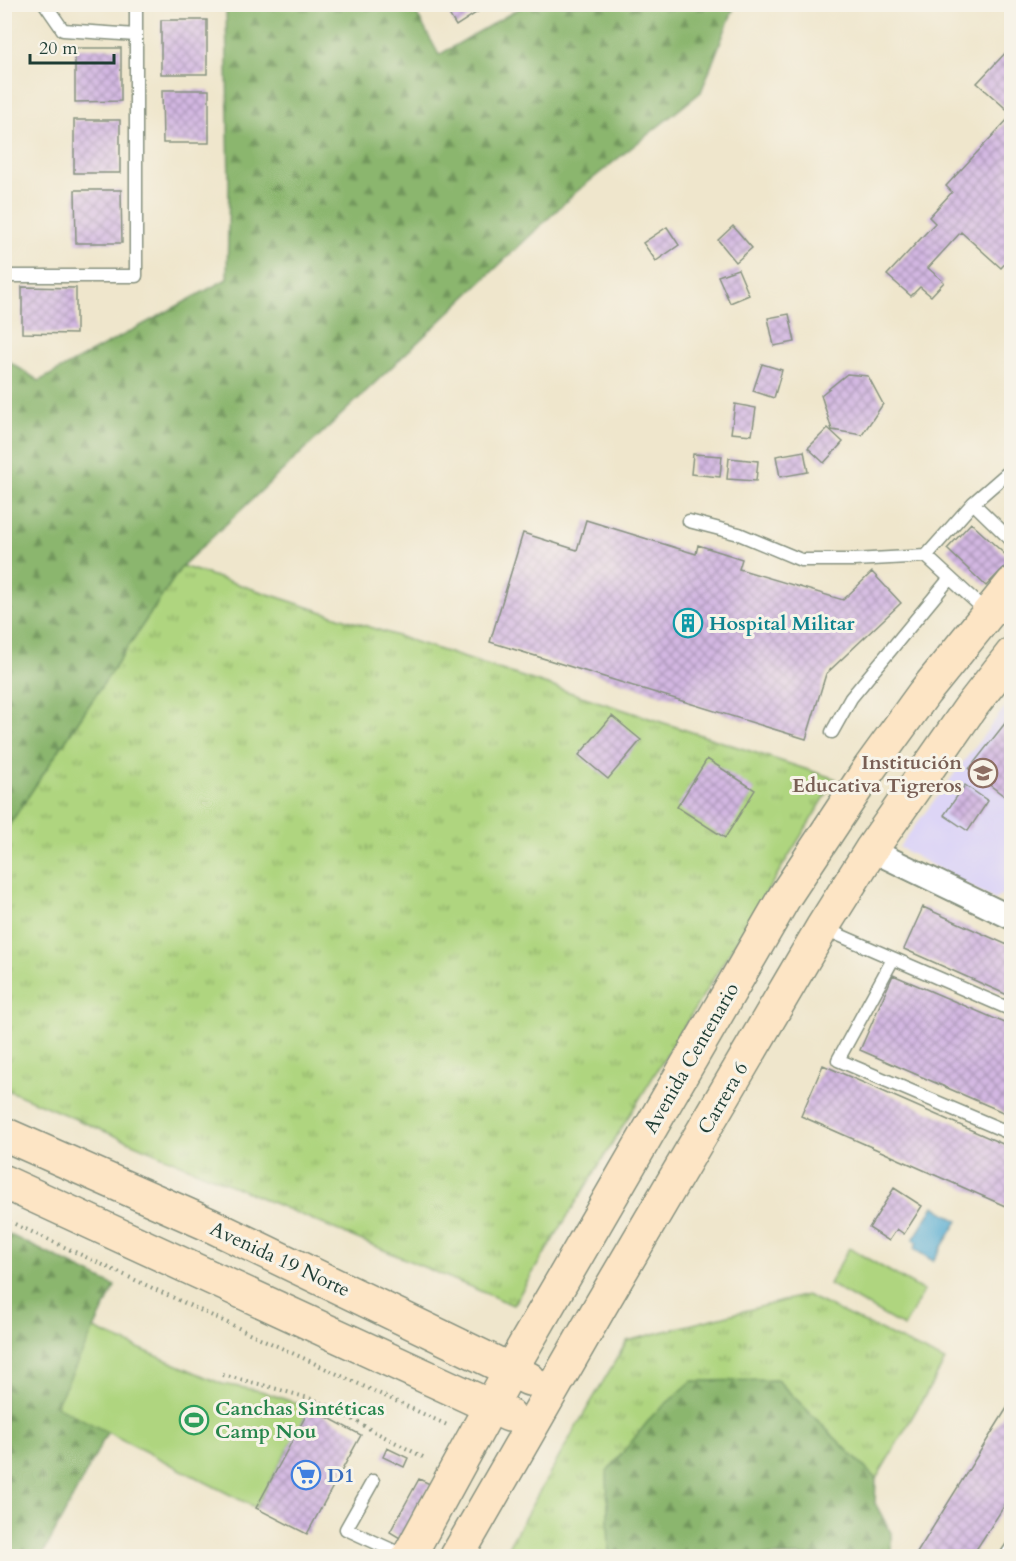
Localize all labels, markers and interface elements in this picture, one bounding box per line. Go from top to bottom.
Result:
scale bar [30,27,114,65]
text: 20 m [39,36,78,61]
building icon: Hospital Militar [672,607,704,639]
place label: Hospital Militar [709,610,856,637]
place label: Institución Educativa Tigreros [792,749,962,799]
school or university icon: Institución Educativa Tigreros [967,757,999,789]
street label: Avenida Centenario [637,977,745,1138]
street label: Carrera 6 [692,1057,754,1139]
street label: Avenida 19 Norte [206,1215,354,1303]
place label: Canchas Sintéticas Camp Nou [215,1395,385,1445]
sports icon: Canchas Sintéticas Camp Nou [178,1404,210,1436]
supermarket icon: D1 [290,1459,322,1491]
place label: D1 [327,1462,354,1489]

